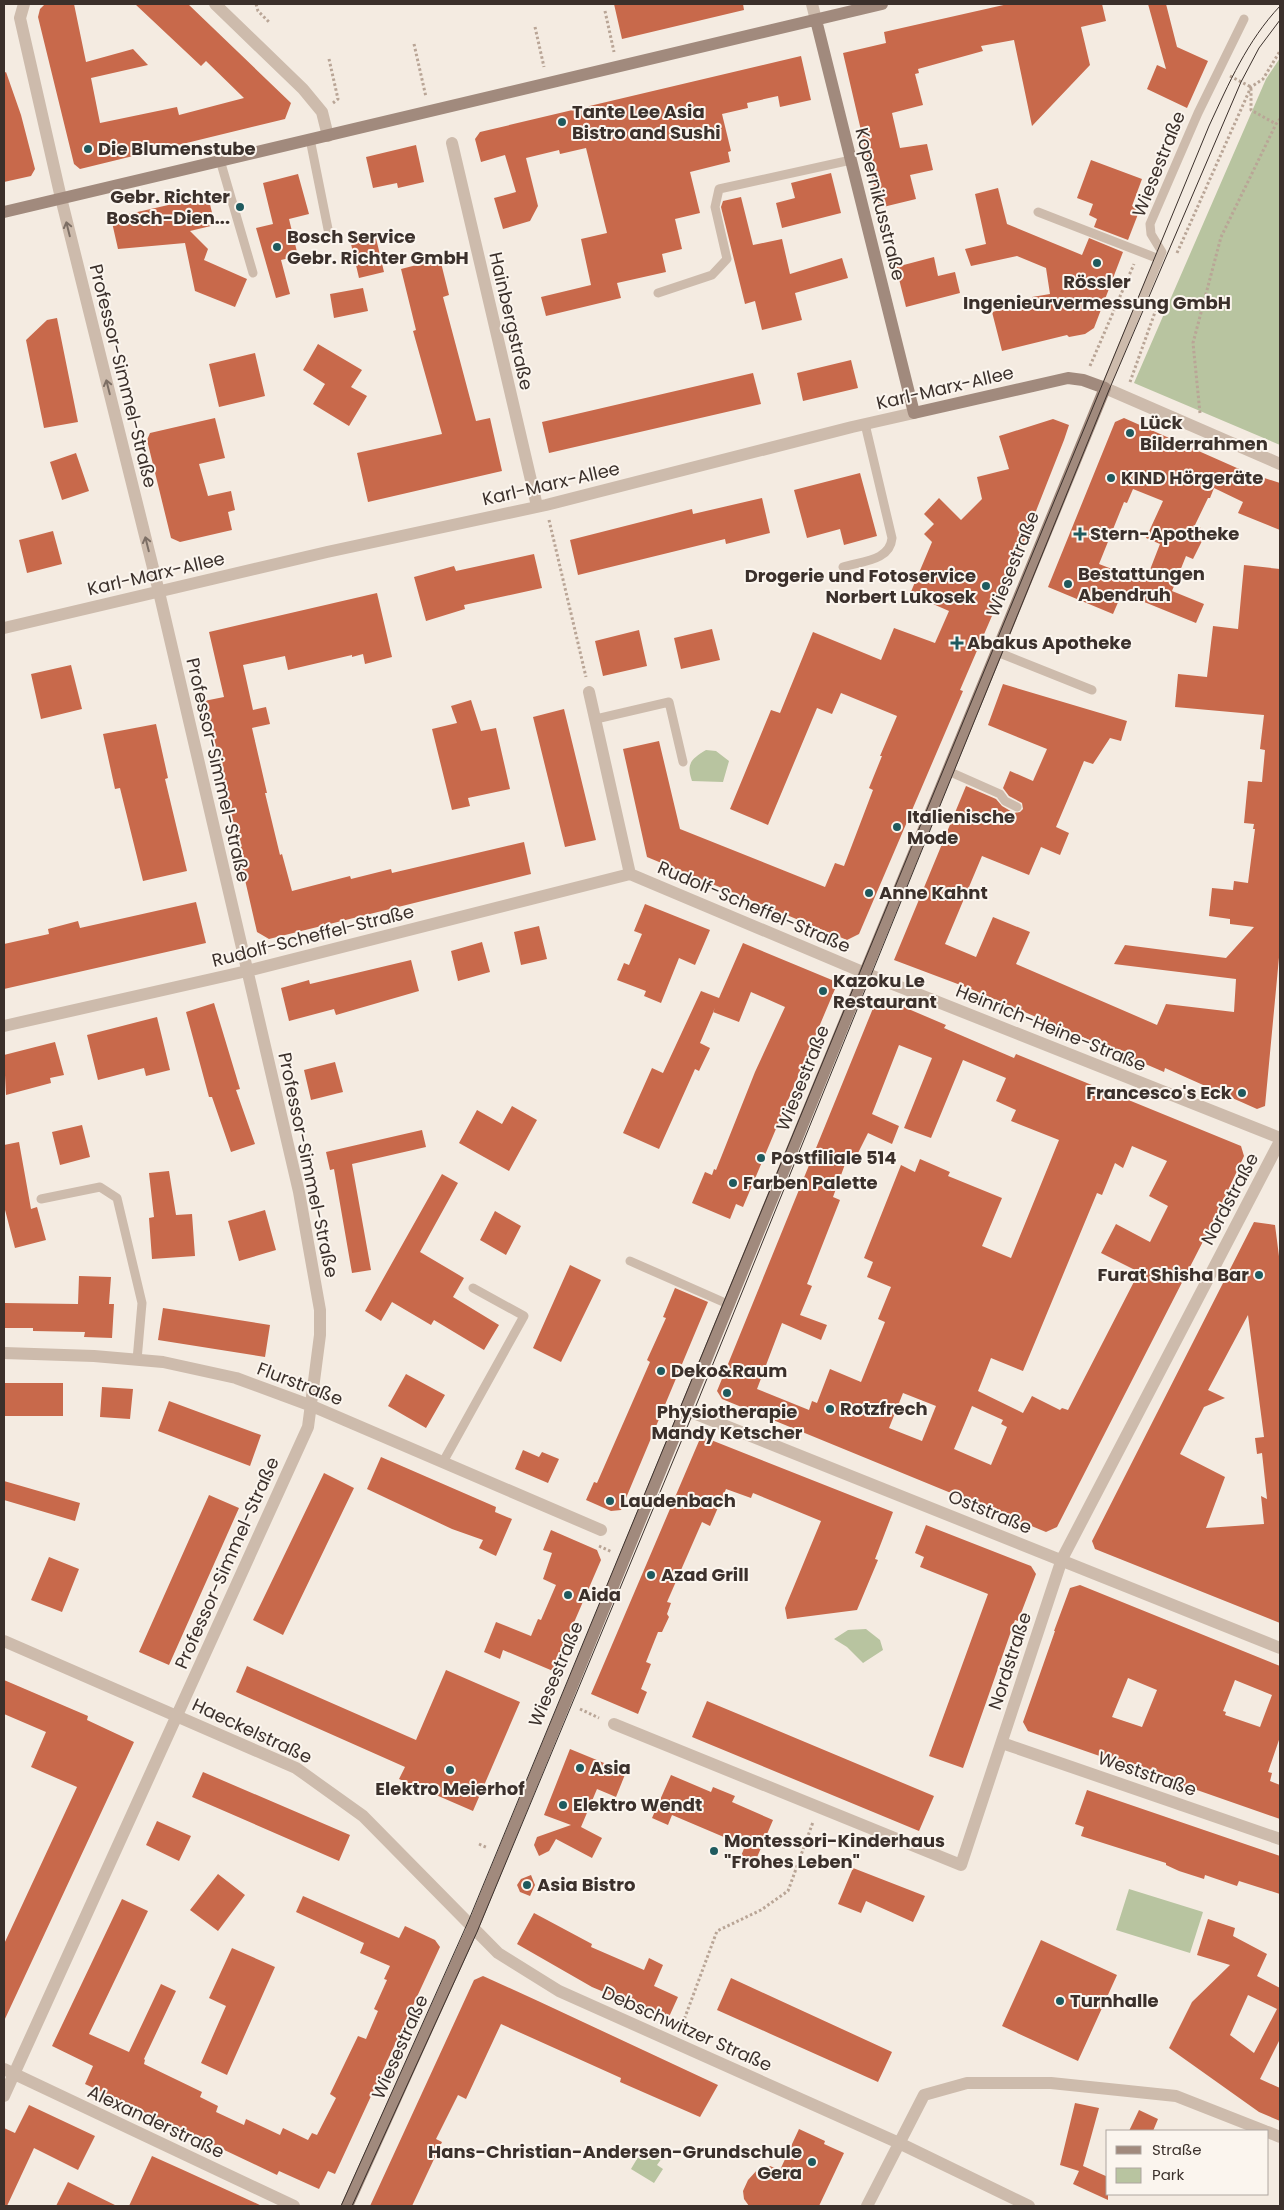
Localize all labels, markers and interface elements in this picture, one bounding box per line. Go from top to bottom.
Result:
place label: Tante Lee Asia Bistro and Sushi [572,99,721,145]
street label: Wiesestraße [1126,107,1191,220]
marker: Tante Lee Asia Bistro and Sushi [556,116,568,128]
street label: Kopernikusstraße [849,125,912,283]
place label: Die Blumenstube [98,136,256,161]
marker: Die Blumenstube [82,143,94,155]
place label: Gebr. Richter Bosch-Dien... [106,184,230,230]
marker: Gebr. Richter Bosch-Dien... [234,201,246,213]
one-way arrow [63,222,73,238]
place label: Bosch Service Gebr. Richter GmbH [287,224,469,270]
marker: Bosch Service Gebr. Richter GmbH [271,241,283,253]
street label: Hainbergstraße [483,249,540,392]
marker: Rössler Ingenieurvermessung GmbH [1091,257,1103,269]
street label: Professor-Simmel-Straße [84,261,163,490]
place label: Rössler Ingenieurvermessung GmbH [963,269,1231,315]
street label: Karl-Marx-Allee [874,360,1016,415]
one-way arrow [103,379,112,395]
place label: Lück Bilderrahmen [1140,410,1268,456]
marker: Lück Bilderrahmen [1124,427,1136,439]
street label: Karl-Marx-Allee [480,456,622,511]
place label: KIND Hörgeräte [1121,465,1263,490]
marker: KIND Hörgeräte [1105,472,1117,484]
street label: Wiesestraße [980,507,1045,620]
place label: Stern-Apotheke [1090,521,1239,546]
marker: Stern-Apotheke [1074,528,1086,540]
one-way arrow [142,537,152,553]
street label: Karl-Marx-Allee [85,546,227,601]
place label: Bestattungen Abendruh [1078,561,1205,607]
place label: Drogerie und Fotoservice Norbert Lukosek [745,563,977,609]
marker: Bestattungen Abendruh [1062,578,1074,590]
marker: Drogerie und Fotoservice Norbert Lukosek [980,580,992,592]
place label: Abakus Apotheke [967,630,1132,655]
marker: Abakus Apotheke [951,637,963,649]
street label: Professor-Simmel-Straße [180,655,257,885]
place label: Italienische Mode [907,804,1015,850]
marker: Italienische Mode [891,821,903,833]
street label: Rudolf-Scheffel-Straße [654,855,855,959]
place label: Anne Kahnt [879,880,988,905]
marker: Anne Kahnt [863,887,875,899]
street label: Rudolf-Scheffel-Straße [209,898,417,973]
place label: Kazoku Le Restaurant [833,968,937,1014]
street label: Heinrich-Heine-Straße [952,978,1150,1077]
marker: Kazoku Le Restaurant [817,985,829,997]
street label: Wiesestraße [770,1021,835,1134]
street label: Professor-Simmel-Straße [272,1050,345,1280]
place label: Francesco's Eck [1086,1080,1233,1105]
marker: Francesco's Eck [1236,1087,1248,1099]
place label: Postfiliale 514 [771,1145,897,1170]
street label: Nordstraße [1195,1148,1264,1249]
marker: Postfiliale 514 [755,1152,767,1164]
place label: Farben Palette [743,1170,878,1195]
marker: Farben Palette [727,1177,739,1189]
place label: Furat Shisha Bar [1097,1262,1249,1287]
marker: Furat Shisha Bar [1253,1269,1265,1281]
street label: Flurstraße [254,1356,347,1411]
place label: Deko&Raum [671,1358,787,1383]
marker: Deko&Raum [655,1365,667,1377]
marker: Physiotherapie Mandy Ketscher [721,1387,733,1399]
place label: Rotzfrech [840,1396,928,1421]
place label: Physiotherapie Mandy Ketscher [651,1399,803,1445]
marker: Rotzfrech [824,1403,836,1415]
street label: Professor-Simmel-Straße [168,1453,285,1673]
street label: Oststraße [945,1483,1036,1540]
place label: Laudenbach [620,1488,736,1513]
marker: Laudenbach [604,1495,616,1507]
place label: Azad Grill [661,1562,749,1587]
marker: Azad Grill [645,1569,657,1581]
place label: Aida [578,1582,621,1607]
marker: Aida [562,1589,574,1601]
street label: Nordstraße [982,1609,1037,1713]
street label: Wiesestraße [522,1617,589,1730]
street label: Haeckelstraße [188,1692,316,1769]
street label: Weststraße [1094,1745,1200,1802]
place label: Asia [590,1755,631,1780]
marker: Asia [574,1762,586,1774]
marker: Elektro Meierhof [444,1764,456,1776]
place label: Elektro Meierhof [375,1776,525,1801]
place label: Elektro Wendt [573,1792,702,1817]
marker: Elektro Wendt [557,1799,569,1811]
place label: Montessori-Kinderhaus "Frohes Leben" [724,1828,945,1874]
marker: Montessori-Kinderhaus "Frohes Leben" [708,1845,720,1857]
place label: Asia Bistro [537,1872,635,1897]
marker: Asia Bistro [521,1879,533,1891]
street label: Debschwitzer Straße [598,1980,776,2077]
place label: Turnhalle [1070,1988,1159,2013]
street label: Wiesestraße [365,1991,434,2103]
marker: Turnhalle [1054,1995,1066,2007]
street label: Alexanderstraße [84,2079,229,2164]
legend [1106,2130,1269,2195]
place label: Hans-Christian-Andersen-Grundschule Gera [428,2139,802,2185]
text: Straße [1152,2139,1202,2160]
marker: Hans-Christian-Andersen-Grundschule Gera [806,2156,818,2168]
text: Park [1152,2164,1184,2185]

